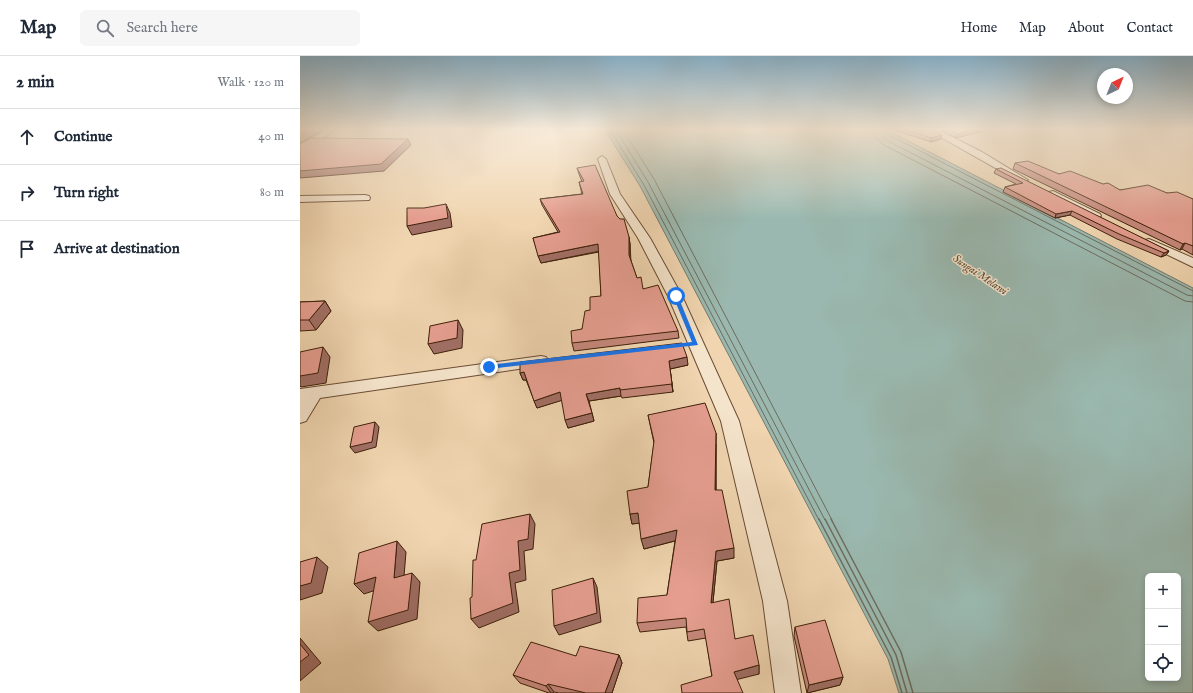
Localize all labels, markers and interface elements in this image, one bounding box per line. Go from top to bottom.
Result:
search box [80,10,360,46]
text: Map [20,16,56,40]
icon: search [94,17,116,39]
text: Search here [126,18,198,37]
text: Home [961,19,997,37]
text: Map [1019,19,1046,37]
text: About [1068,19,1104,37]
text: Contact [1126,19,1173,37]
north arrow [1097,68,1133,104]
text: 2 min [16,72,54,93]
text: Walk · 120 m [218,74,284,91]
icon: ahead [16,126,38,148]
text: Continue [54,127,112,146]
text: 40 m [258,128,284,145]
icon: right [16,182,38,204]
text: Turn right [54,183,119,202]
text: 80 m [260,184,284,201]
icon: arrive [16,238,38,260]
text: Arrive at destination [54,239,180,258]
water label: Sungai Melawi [949,252,1011,300]
route start [667,287,685,305]
route end [480,358,498,376]
map controls [1145,573,1181,681]
button: + [1145,573,1181,609]
button: − [1145,609,1181,645]
button: locate [1145,645,1181,681]

